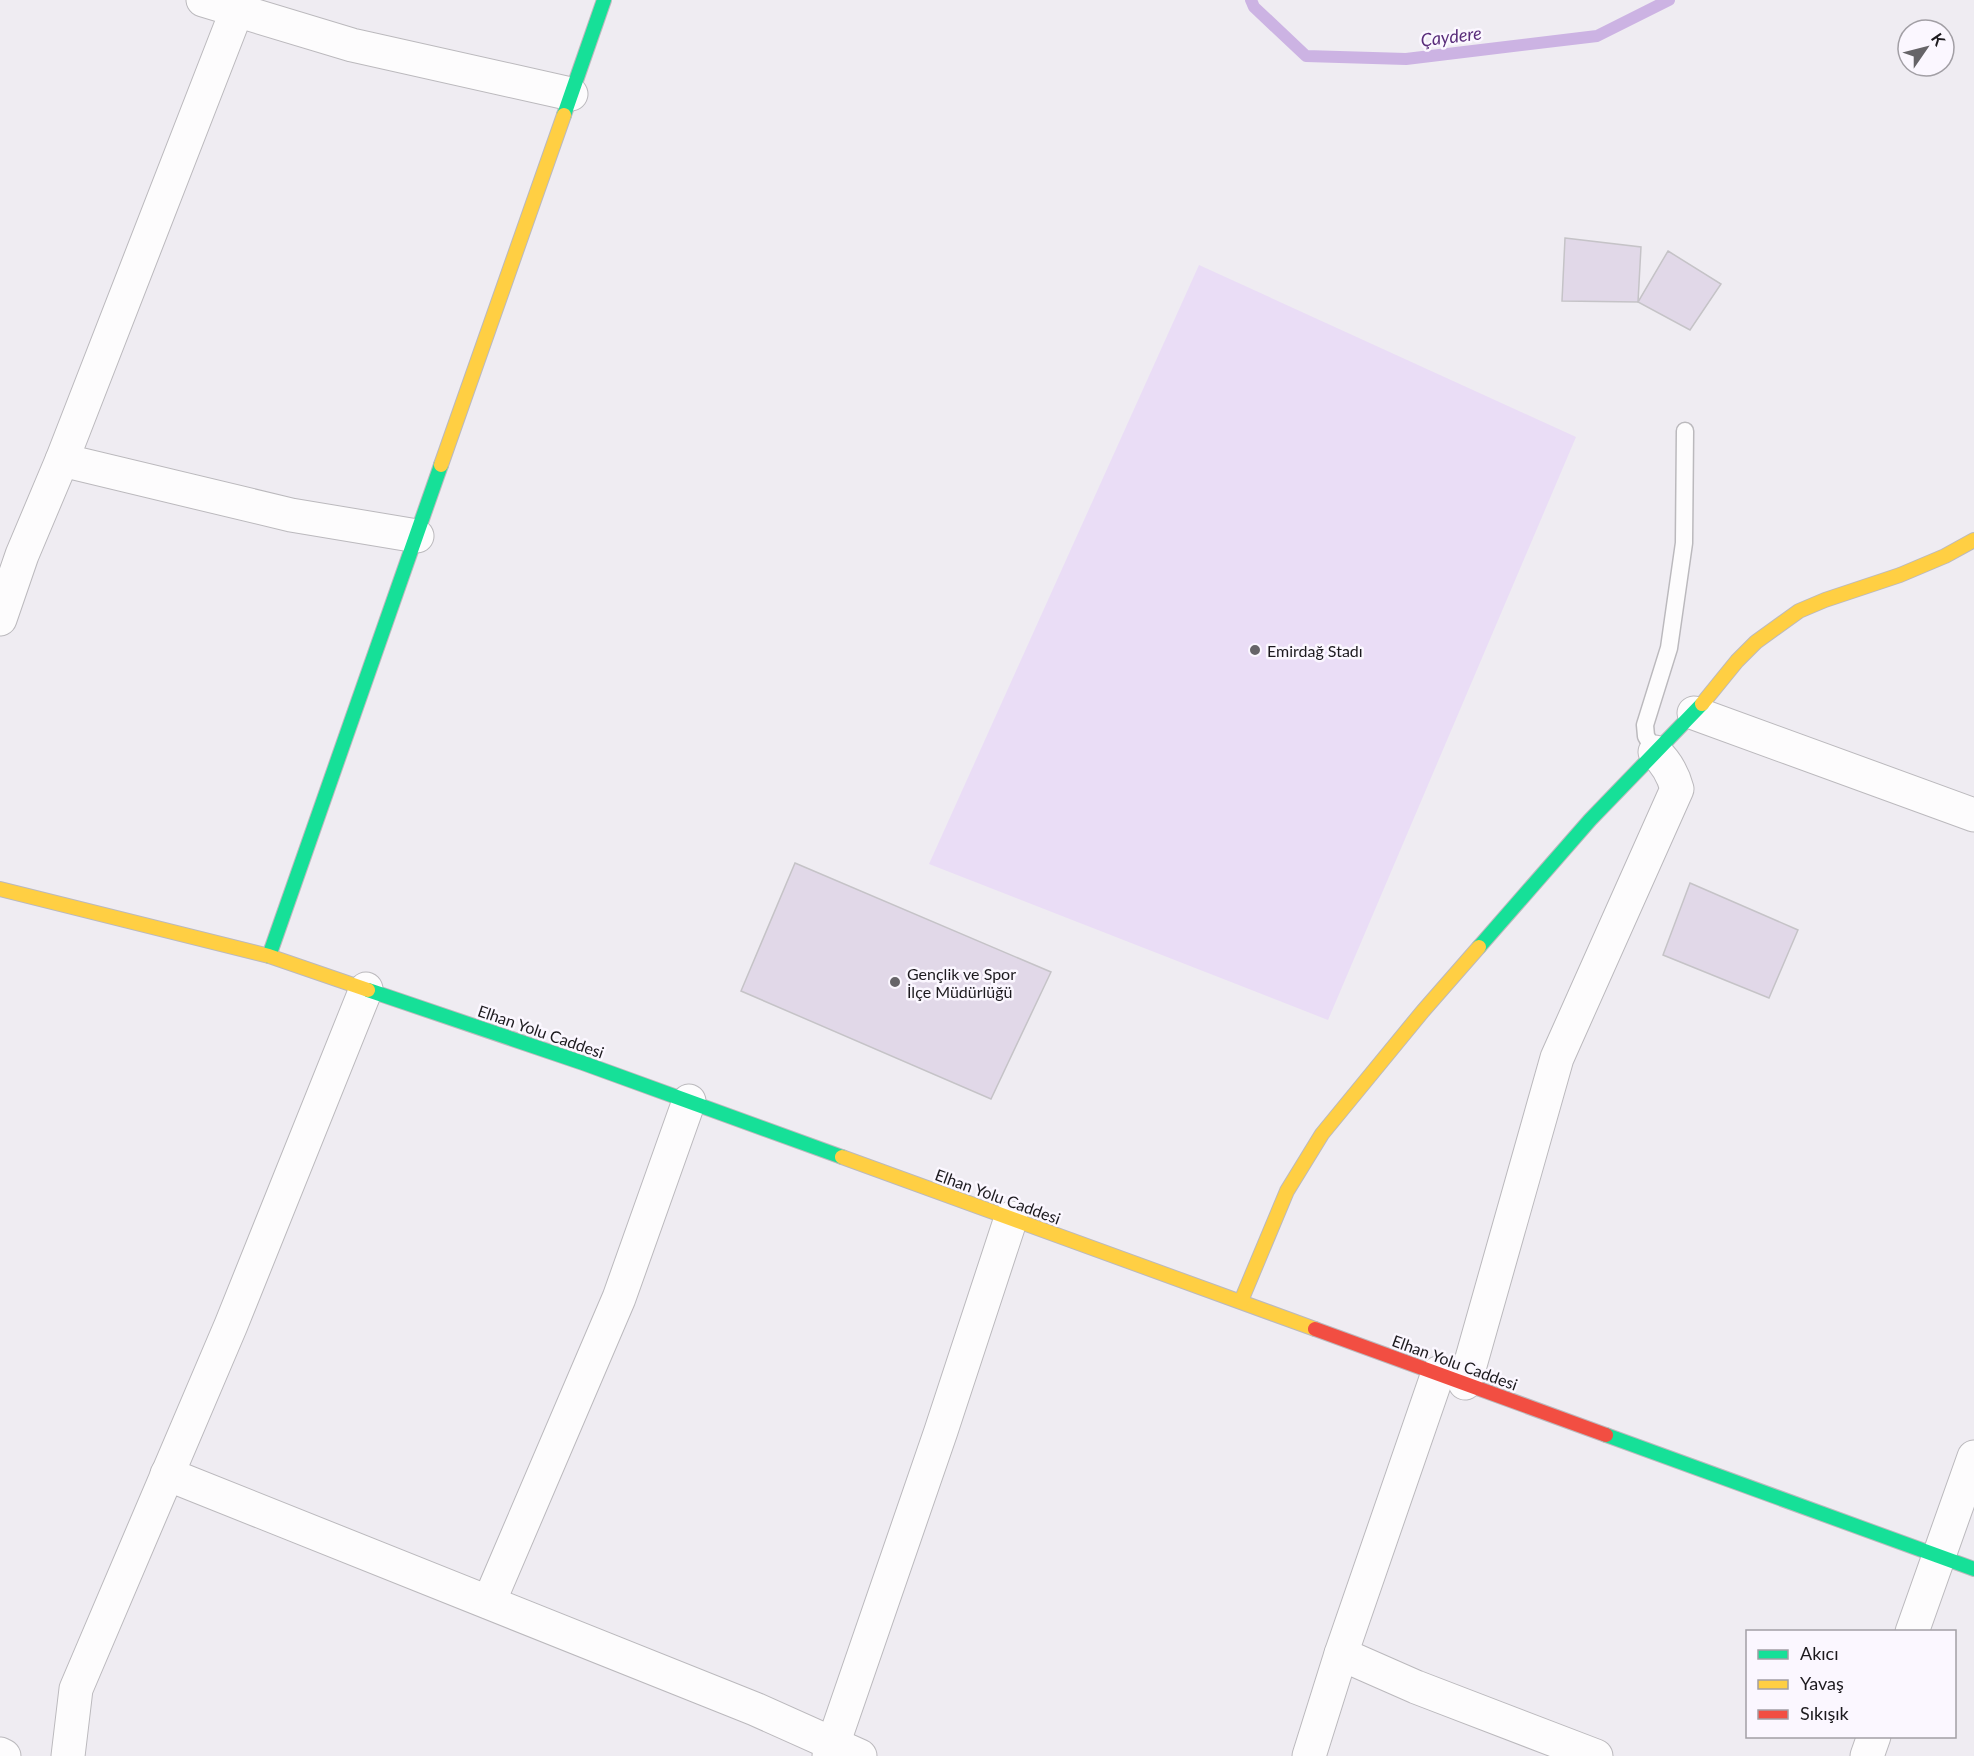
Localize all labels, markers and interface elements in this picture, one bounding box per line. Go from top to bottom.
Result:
north arrow [1896,18,1956,78]
water label: Çaydere [1419,21,1483,51]
text: K [1928,29,1950,50]
place label: Emirdağ Stadı [1267,641,1363,660]
marker: Emirdağ Stadı [1248,643,1262,657]
place label: Gençlik ve Spor İlçe Müdürlüğü [907,964,1016,1001]
marker: Gençlik ve Spor İlçe Müdürlüğü [888,975,902,989]
street label: Elhan Yolu Caddesi [475,1001,607,1061]
street label: Elhan Yolu Caddesi [933,1164,1063,1228]
street label: Elhan Yolu Caddesi [1390,1330,1520,1394]
legend [1746,1630,1956,1738]
text: Akıcı [1800,1642,1839,1664]
text: Yavaş [1800,1672,1844,1694]
text: Sıkışık [1800,1702,1850,1724]

